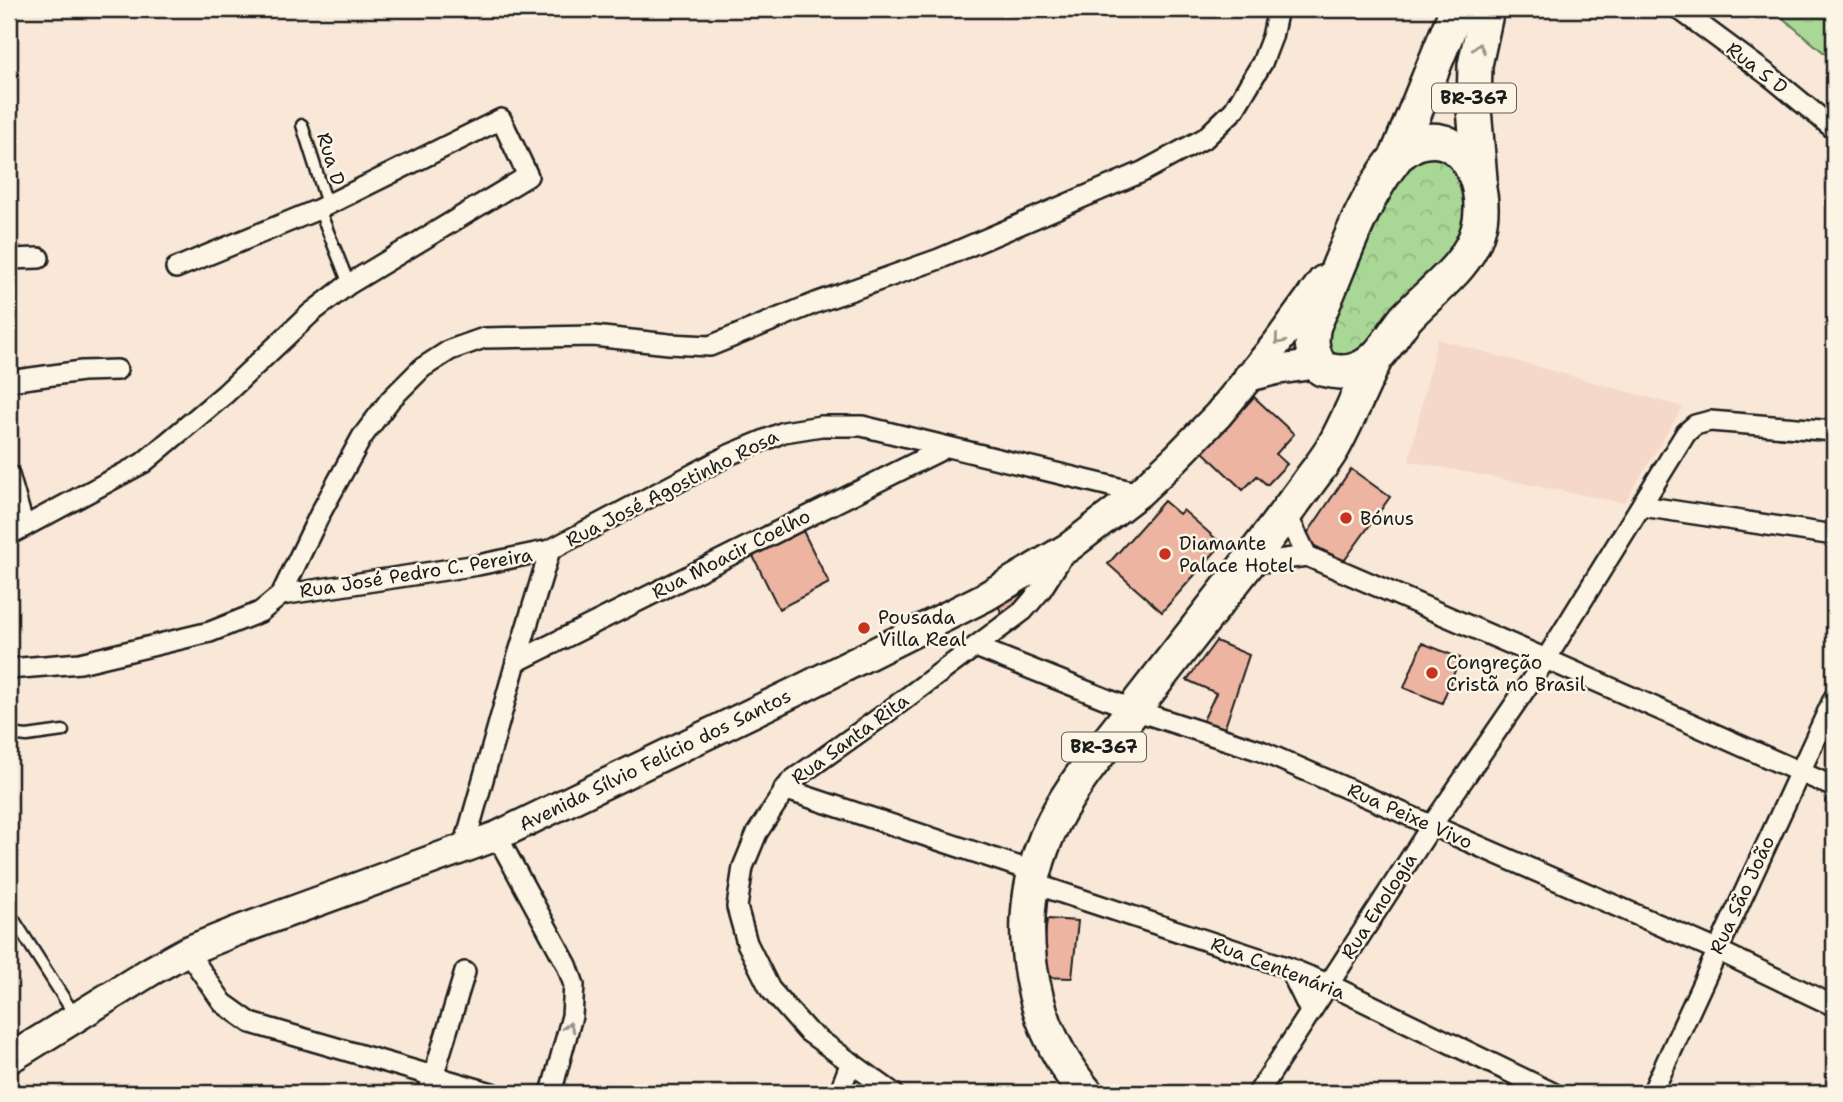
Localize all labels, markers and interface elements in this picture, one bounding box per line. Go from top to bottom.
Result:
street label: Rua S D [1721,36,1793,100]
one-way arrow [1470,42,1485,54]
road number: BR-367 [1432,84,1516,113]
street label: Rua D [311,129,351,189]
one-way arrow [1275,332,1287,345]
street label: Rua José Agostinho Rosa [562,423,783,553]
street label: Rua Moacir Coelho [648,503,814,605]
place label: Bónus [1360,506,1414,531]
marker: Bónus [1338,510,1354,526]
place label: Diamante Palace Hotel [1179,531,1294,578]
street label: Rua José Pedro C. Pereira [298,542,534,604]
marker: Diamante Palace Hotel [1157,546,1173,562]
place label: Pousada Villa Real [878,605,967,652]
marker: Pousada Villa Real [856,620,872,636]
place label: Congreção Cristã no Brasil [1446,650,1586,697]
marker: Congreção Cristã no Brasil [1424,665,1440,681]
street label: Avenida Sílvio Felício dos Santos [515,683,795,837]
street label: Rua Santa Rita [786,688,914,790]
road number: BR-367 [1062,732,1146,762]
street label: Rua Peixe Vivo [1344,777,1476,855]
street label: Rua São João [1704,832,1780,958]
street label: Rua Enologia [1335,848,1423,964]
street label: Rua Centenária [1207,931,1349,1005]
one-way arrow [561,1022,575,1034]

